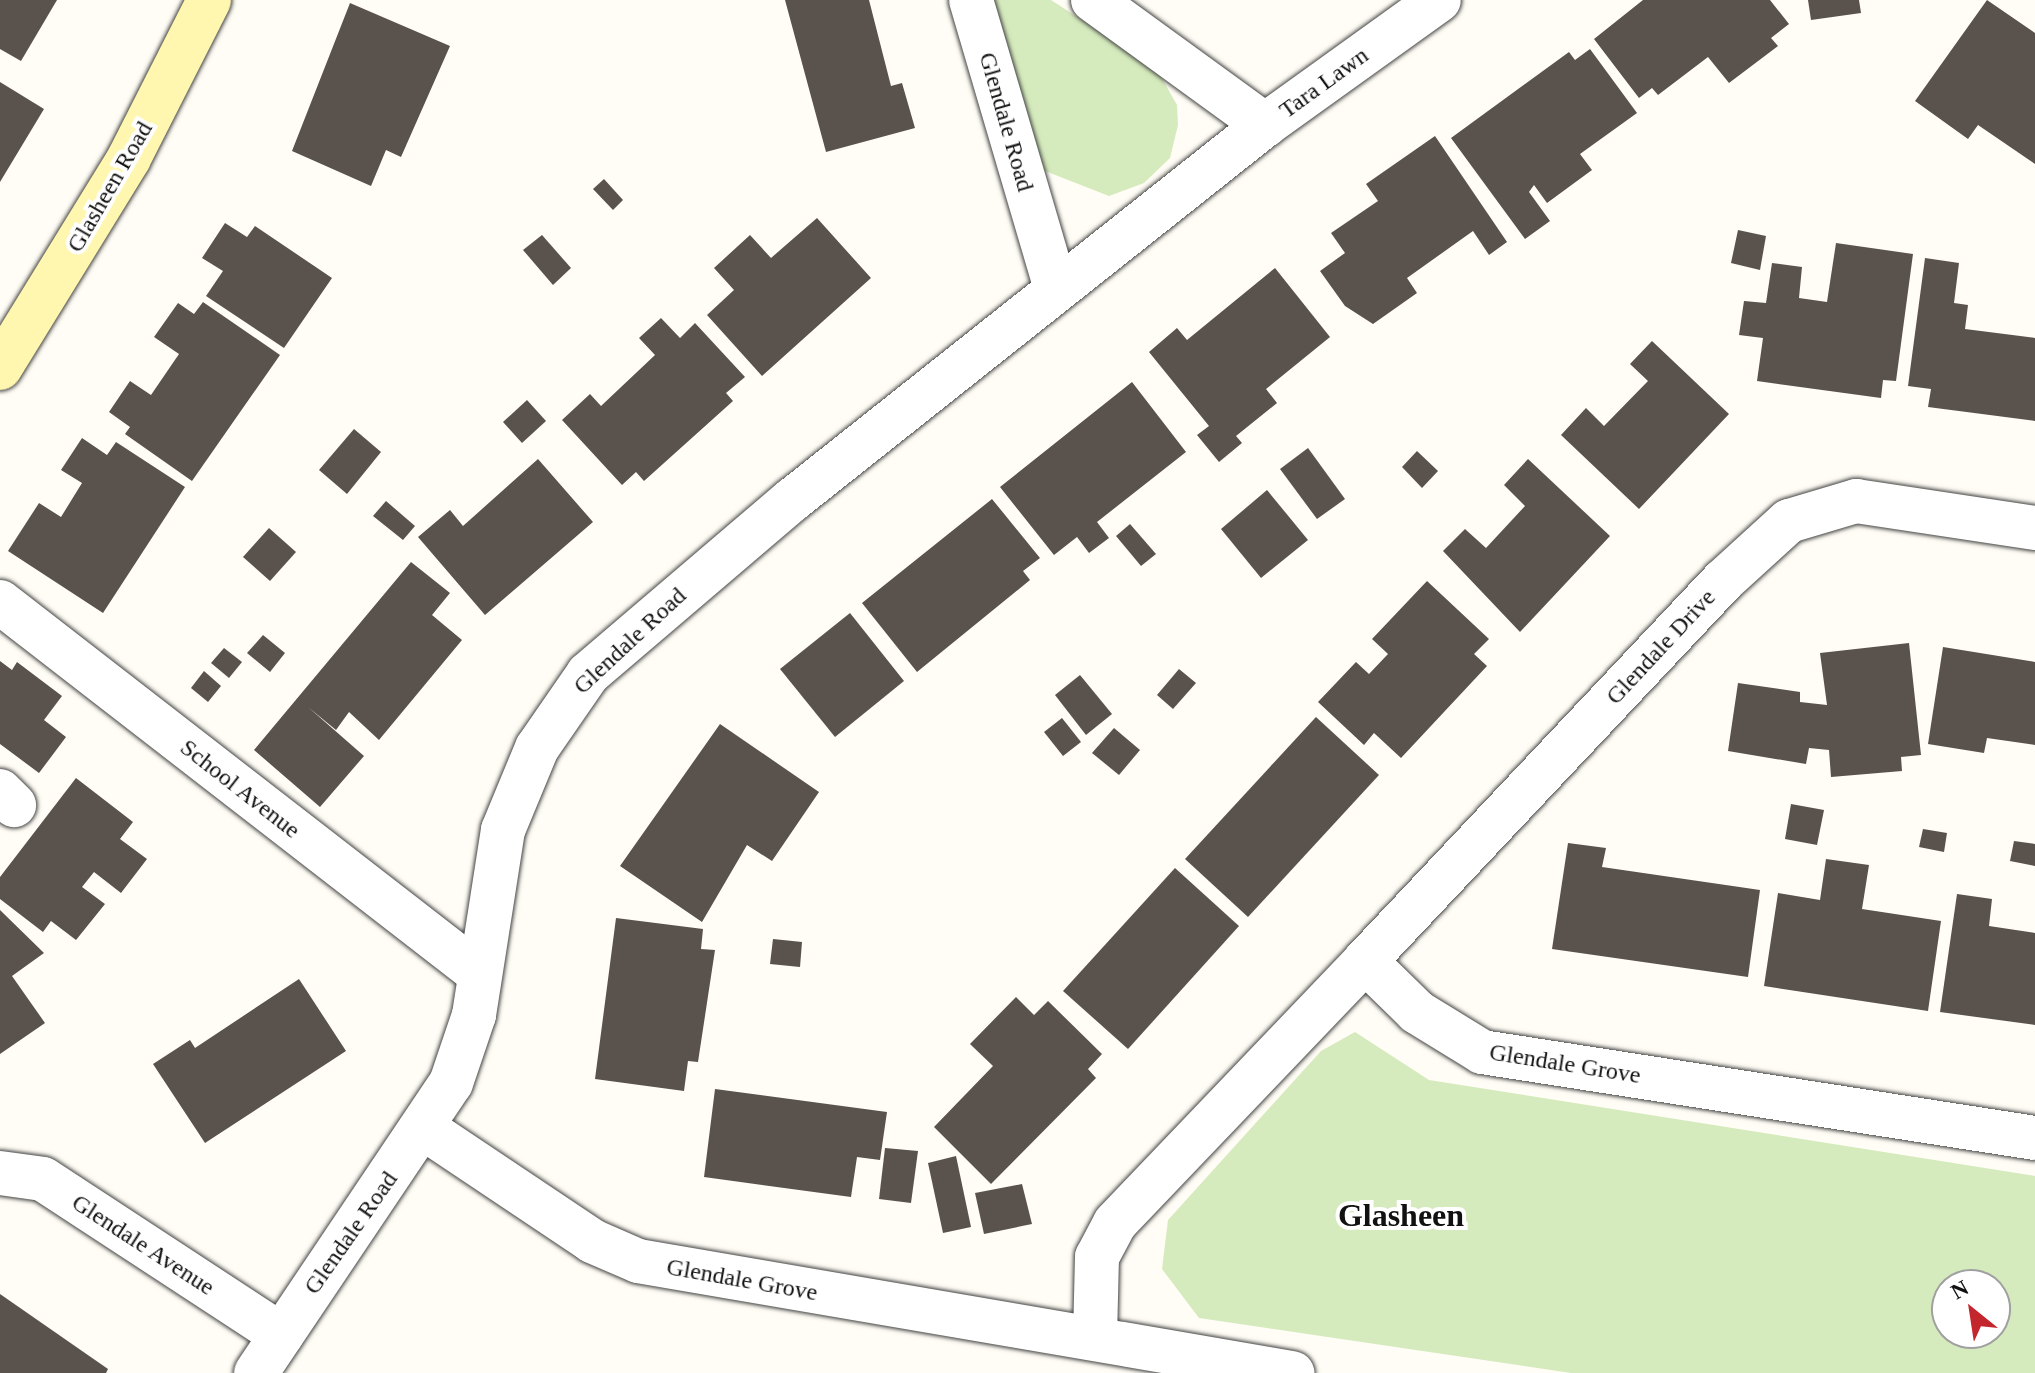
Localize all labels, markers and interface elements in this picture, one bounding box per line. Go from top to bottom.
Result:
street label: Tara Lawn [1274,41,1374,125]
street label: Glendale Road [972,49,1040,195]
street label: Glasheen Road [61,117,159,257]
street label: Glendale Road [568,582,692,700]
street label: Glendale Drive [1600,583,1722,711]
street label: School Avenue [174,733,306,845]
street label: Glendale Grove [1487,1038,1643,1090]
street label: Glendale Road [298,1166,404,1300]
street label: Glendale Avenue [66,1188,220,1302]
district label: Glasheen [1338,1196,1464,1234]
street label: Glendale Grove [664,1253,820,1307]
north arrow [1931,1269,2011,1349]
text: N [1947,1275,1973,1304]

